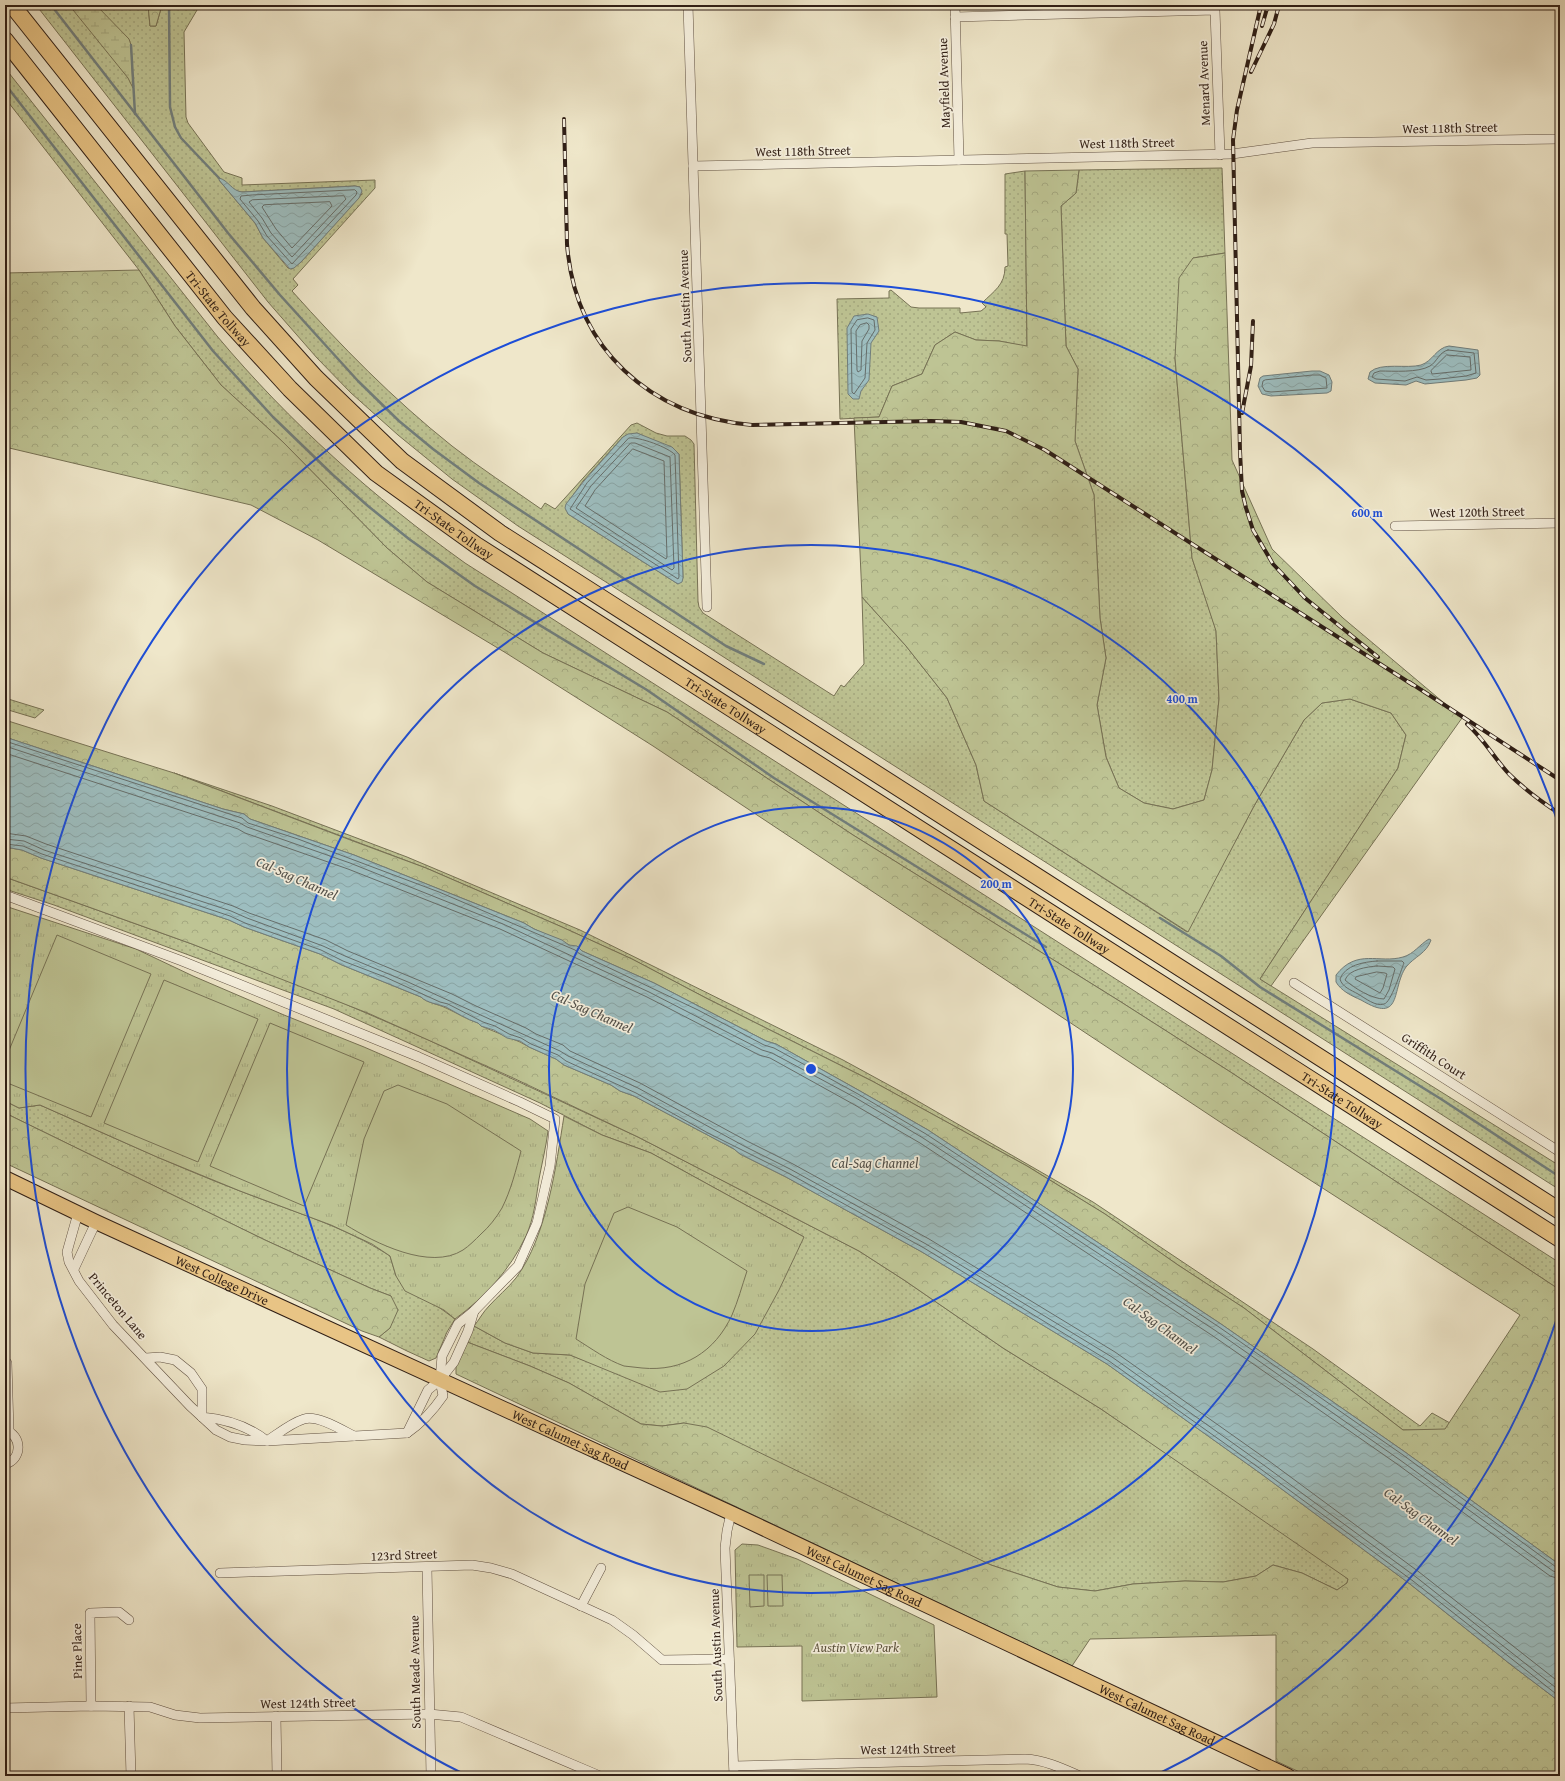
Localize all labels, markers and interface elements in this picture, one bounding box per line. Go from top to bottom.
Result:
street label: Mayfield Avenue [933,37,955,129]
street label: Menard Avenue [1193,40,1215,126]
street label: West 118th Street [1402,118,1498,138]
street label: West 118th Street [1079,133,1175,153]
street label: West 118th Street [755,141,851,161]
street label: South Austin Avenue [674,249,696,363]
street label: Tri-State Tollway [181,266,256,351]
street label: Tri-State Tollway [410,494,498,564]
street label: West 120th Street [1429,502,1525,522]
text: 600 m [1351,504,1384,521]
street label: Tri-State Tollway [681,672,771,739]
text: 400 m [1166,690,1199,707]
water label: Cal-Sag Channel [253,851,341,905]
text: 200 m [980,875,1013,892]
street label: Tri-State Tollway [1025,892,1115,959]
water label: Cal-Sag Channel [548,984,636,1038]
street label: Griffith Court [1398,1028,1471,1084]
centre of rings [804,1062,818,1076]
street label: Tri-State Tollway [1298,1066,1388,1133]
water label: Cal-Sag Channel [832,1153,919,1173]
street label: West College Drive [172,1250,272,1310]
street label: Princeton Lane [84,1268,152,1344]
water label: Cal-Sag Channel [1119,1291,1201,1359]
street label: West Calumet Sag Road [509,1404,632,1474]
water label: Cal-Sag Channel [1380,1482,1462,1550]
street label: West Calumet Sag Road [803,1540,926,1612]
street label: 123rd Street [370,1544,438,1566]
street label: South Austin Avenue [705,1588,727,1702]
street label: South Meade Avenue [405,1615,425,1729]
street label: Pine Place [67,1623,87,1679]
park label: Austin View Park [812,1638,899,1657]
street label: West Calumet Sag Road [1096,1679,1219,1750]
street label: West 124th Street [260,1693,356,1713]
street label: West 124th Street [860,1739,956,1759]

